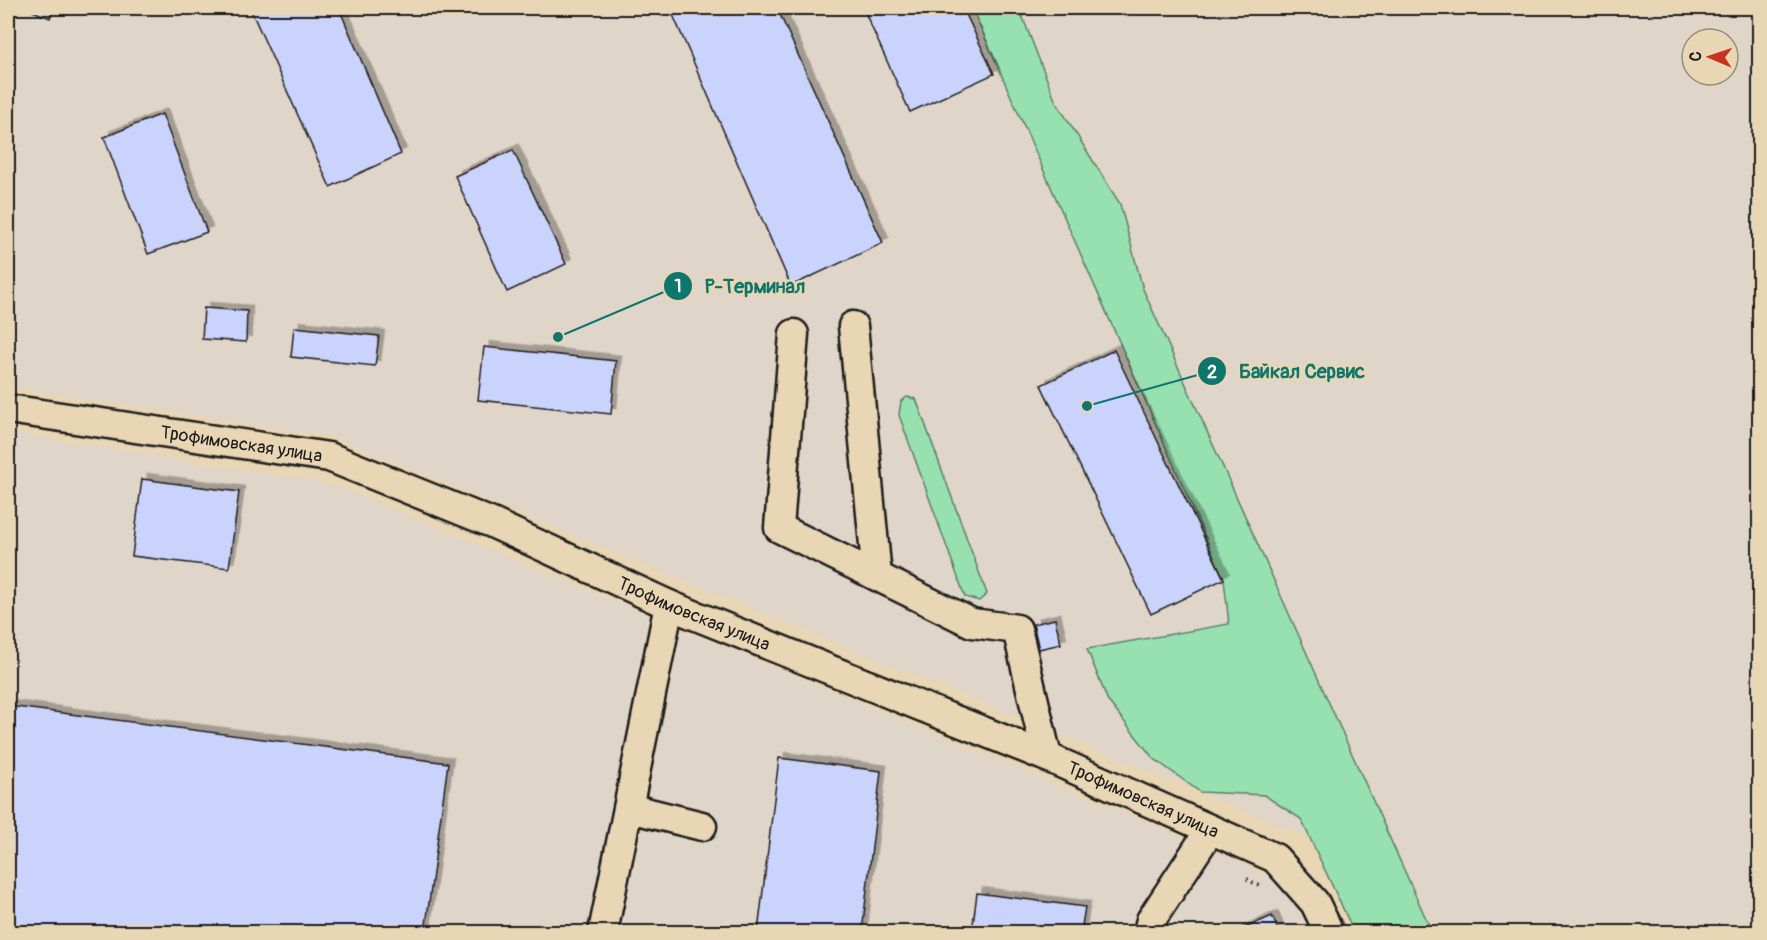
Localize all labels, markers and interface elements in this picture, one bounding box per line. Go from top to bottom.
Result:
north arrow [1680,27,1740,87]
text: С [1686,51,1706,62]
callout: Р-Терминал [663,267,818,305]
text: Р-Терминал [705,274,805,299]
text: 1 [674,275,682,298]
callout: Байкал Сервис [1197,352,1377,390]
text: Байкал Сервис [1239,359,1365,384]
text: 2 [1207,361,1217,384]
street label: Трофимовская улица [159,421,324,468]
street label: Трофимовская улица [614,572,773,656]
street label: Трофимовская улица [1064,756,1222,844]

